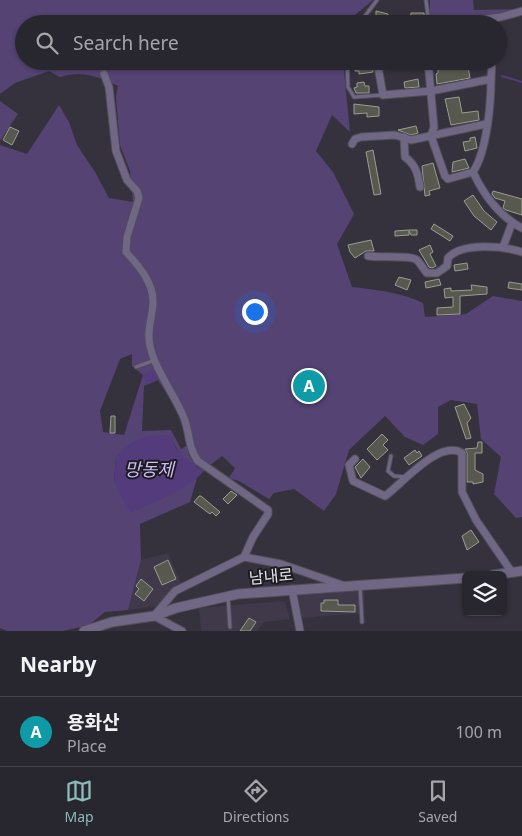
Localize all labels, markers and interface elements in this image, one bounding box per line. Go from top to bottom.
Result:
search box [15,15,507,70]
icon: search [33,29,61,57]
text: Search here [73,30,179,56]
your location [242,299,268,325]
pin: A [293,367,325,405]
water label: 망동제 [124,457,176,481]
street label: 남내로 [248,563,294,589]
map controls [462,571,507,616]
button: layers [462,571,507,616]
text: Nearby [20,650,96,678]
text: 용화산 [67,709,119,735]
text: A [30,721,42,743]
text: 100 m [455,721,502,743]
text: Place [67,735,107,757]
tab: Map [65,777,94,826]
tab: Directions [223,777,289,826]
tab: Saved [418,777,457,826]

